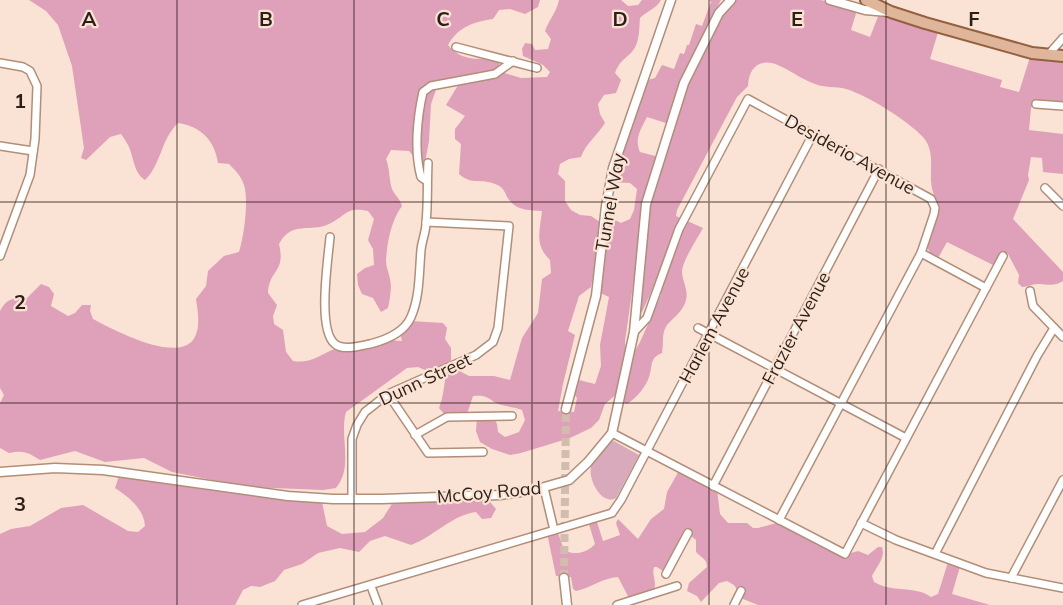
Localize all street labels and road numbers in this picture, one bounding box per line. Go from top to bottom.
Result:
street label: Desiderio Avenue [781,109,919,199]
street label: Tunnel Way [590,151,630,253]
street label: Harlem Avenue [674,263,754,387]
street label: Frazier Avenue [757,268,835,388]
street label: Dunn Street [375,348,475,410]
street label: McCoy Road [436,476,542,508]

